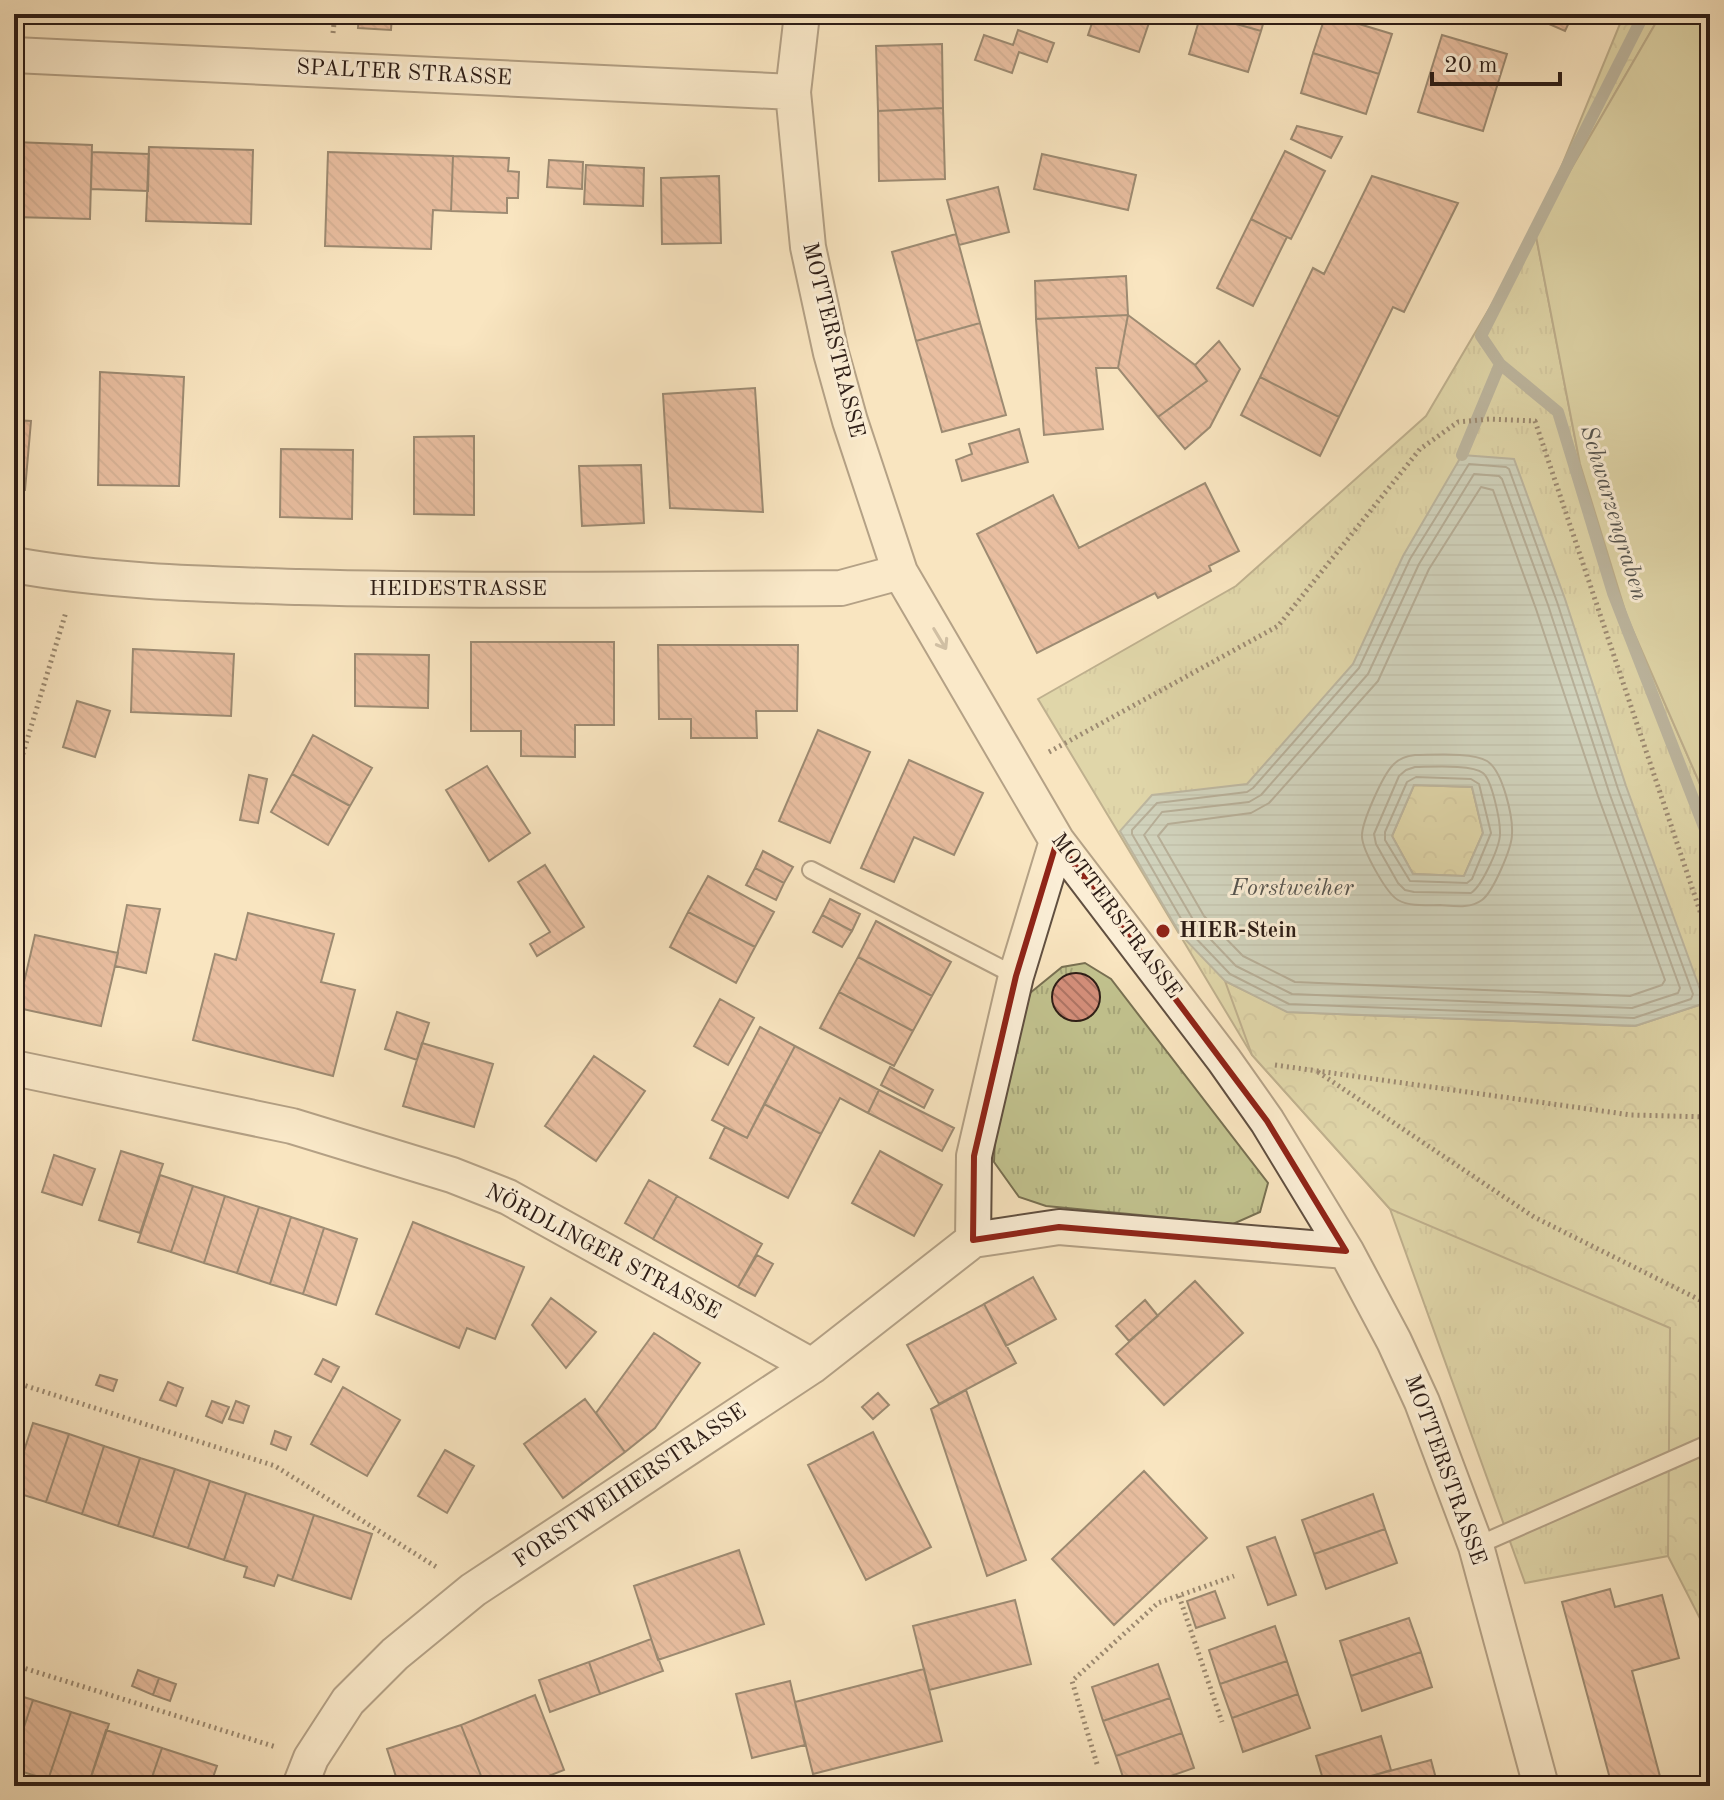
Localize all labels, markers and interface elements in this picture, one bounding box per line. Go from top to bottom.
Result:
scale bar [1432,36,1560,86]
text: 20 m [1444,54,1498,78]
street label: SPALTER STRASSE [296,56,512,90]
street label: MOTTERSTRASSE [798,240,868,440]
water label: Schwarzengraben [1575,423,1651,604]
street label: HEIDESTRASSE [369,578,547,600]
one-way arrow [932,627,948,650]
street label: MOTTERSTRASSE [1047,829,1185,1003]
water label: Forstweiher [1230,877,1354,901]
place label: HIER-Stein [1179,920,1297,942]
marker: HIER-Stein [1154,922,1172,940]
street label: NÖRDLINGER STRASSE [482,1178,726,1323]
street label: MOTTERSTRASSE [1400,1372,1490,1568]
street label: FORSTWEIHERSTRASSE [510,1400,750,1572]

